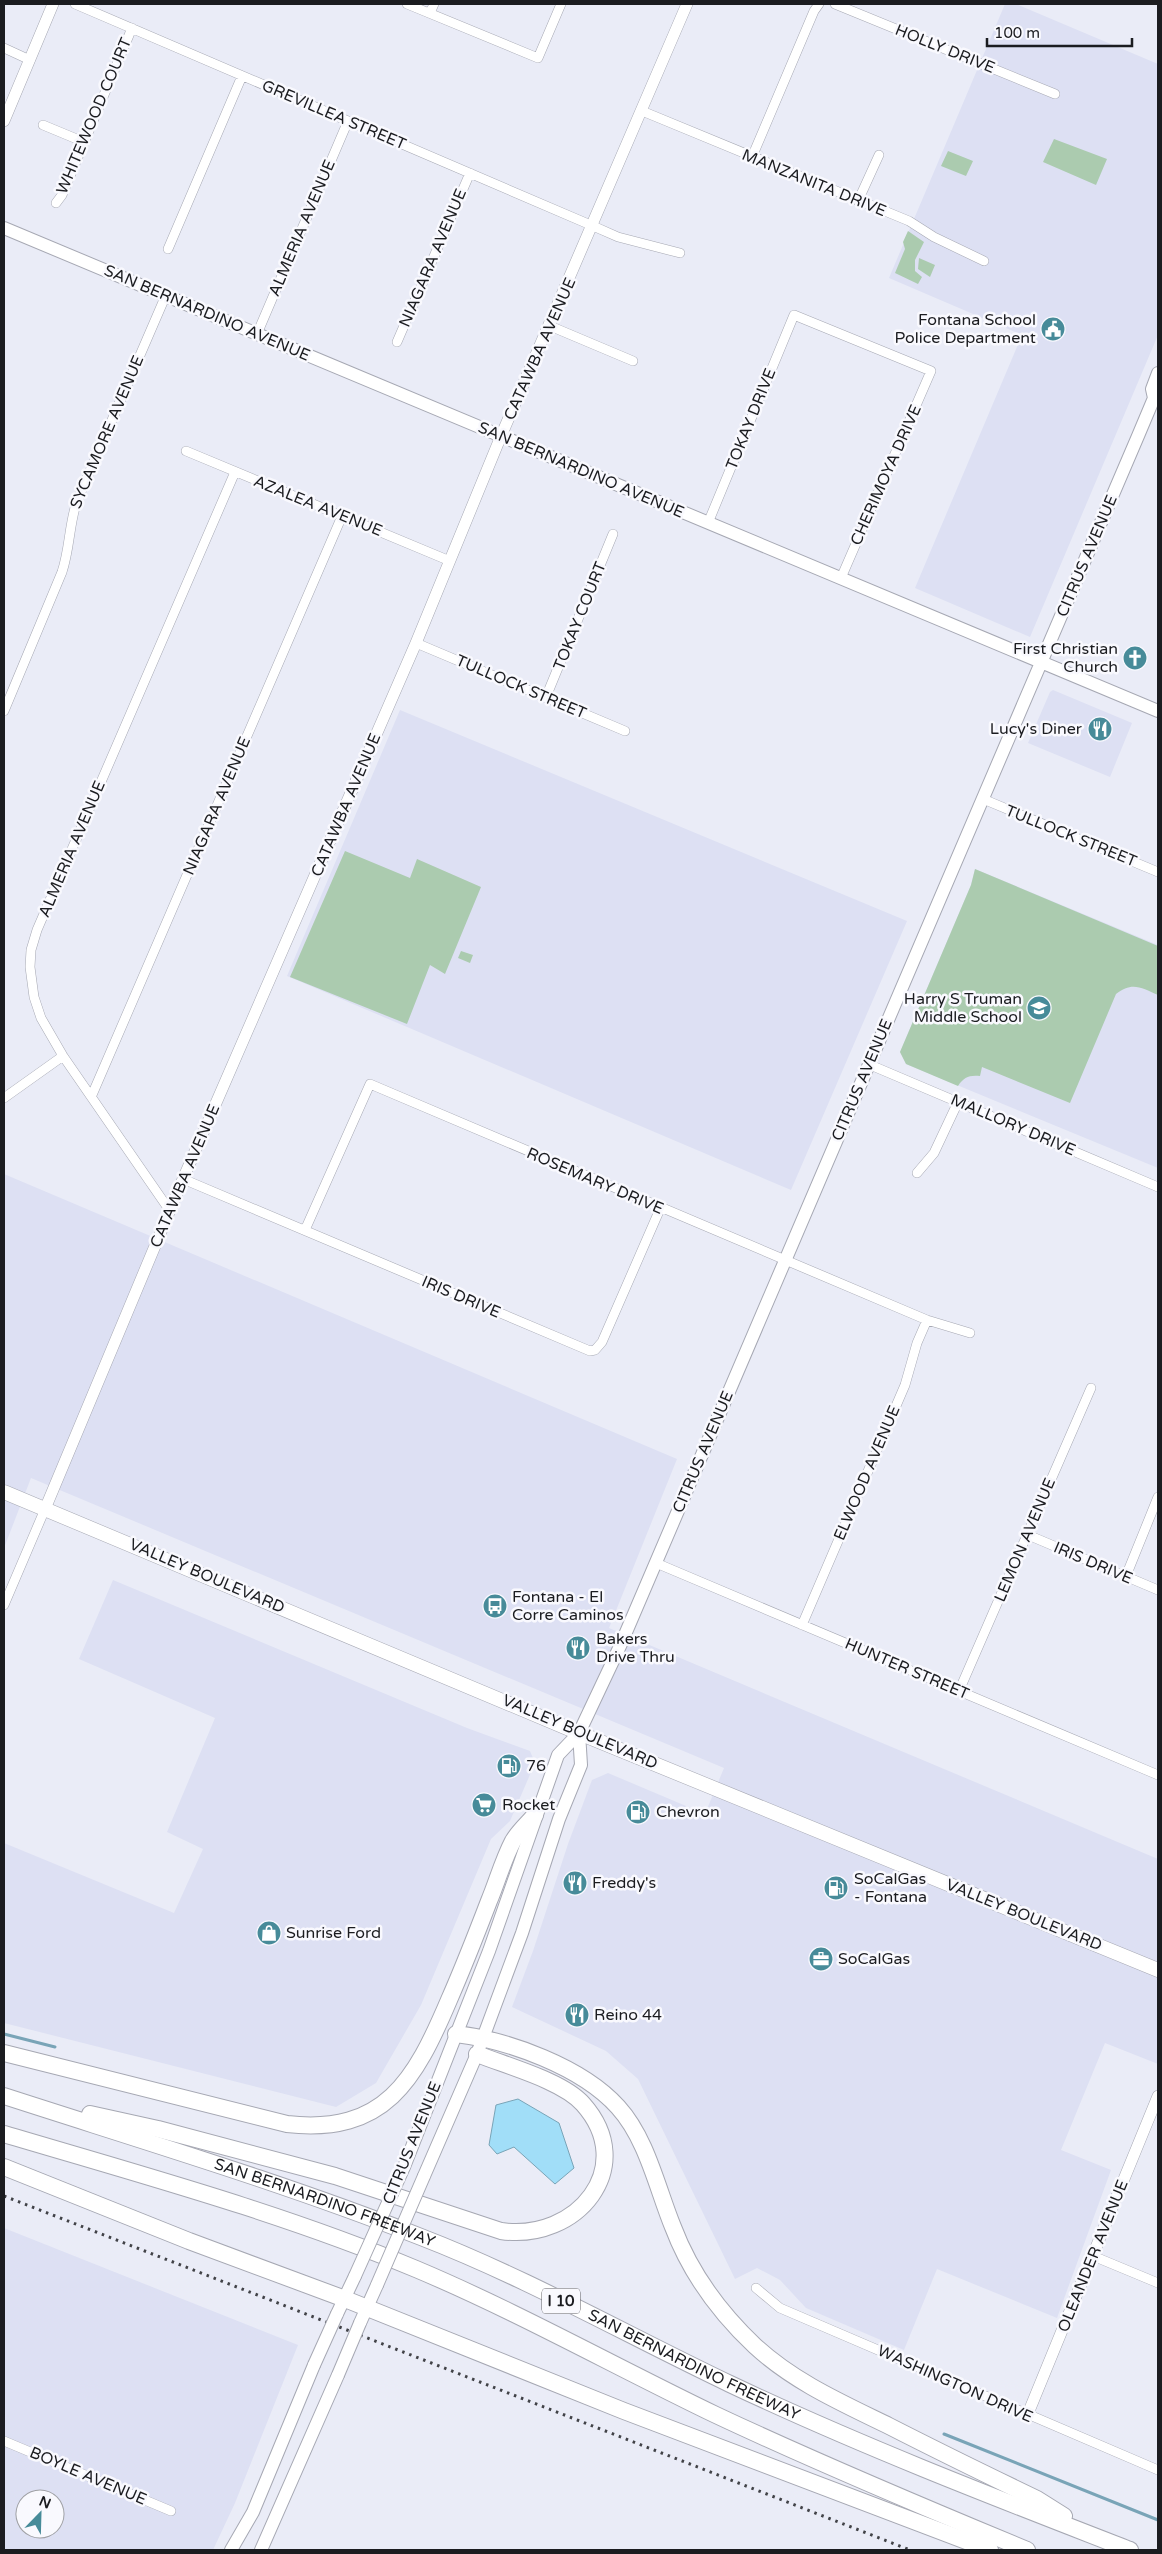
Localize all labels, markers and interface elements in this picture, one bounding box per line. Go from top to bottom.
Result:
scale bar [987,15,1132,47]
street label: HOLLY DRIVE [892,20,998,78]
text: 100 m [994,24,1040,42]
street label: WHITEWOOD COURT [52,34,136,197]
street label: GREVILLEA STREET [259,76,409,155]
street label: MANZANITA DRIVE [739,145,889,221]
street label: ALMERIA AVENUE [264,157,340,299]
street label: NIAGARA AVENUE [395,186,471,330]
street label: SAN BERNARDINO AVENUE [101,260,313,366]
street label: CATAWBA AVENUE [500,275,580,423]
place label: Fontana School Police Department [895,310,1036,348]
public building icon: Fontana School Police Department [1040,316,1066,342]
street label: SYCAMORE AVENUE [66,352,148,512]
street label: TOKAY DRIVE [722,365,780,473]
street label: CHERIMOYA DRIVE [846,402,926,548]
street label: SAN BERNARDINO AVENUE [475,417,687,523]
street label: AZALEA AVENUE [251,471,385,541]
street label: CITRUS AVENUE [1052,492,1122,620]
street label: TOKAY COURT [549,559,611,673]
place label: First Christian Church [1013,639,1118,677]
church icon: First Christian Church [1122,645,1148,671]
street label: TULLOCK STREET [453,650,590,724]
restaurant icon: Lucy's Diner [1087,716,1113,742]
place label: Lucy's Diner [990,719,1083,739]
street label: CATAWBA AVENUE [307,730,385,880]
street label: NIAGARA AVENUE [179,734,255,878]
street label: ALMERIA AVENUE [34,778,110,920]
street label: TULLOCK STREET [1002,801,1140,872]
place label: Harry S Truman Middle School [904,989,1022,1027]
school or university icon: Harry S Truman Middle School [1026,995,1052,1021]
street label: CITRUS AVENUE [827,1016,897,1144]
street label: MALLORY DRIVE [947,1090,1079,1160]
street label: CATAWBA AVENUE [146,1101,224,1251]
street label: ROSEMARY DRIVE [523,1143,667,1219]
street label: IRIS DRIVE [419,1271,503,1323]
street label: CITRUS AVENUE [668,1388,738,1516]
street label: ELWOOD AVENUE [829,1402,905,1544]
street label: LEMON AVENUE [990,1475,1060,1605]
street label: VALLEY BOULEVARD [126,1534,288,1618]
street label: IRIS DRIVE [1051,1537,1135,1589]
place label: Fontana - El Corre Caminos [512,1587,624,1625]
bus stop icon: Fontana - El Corre Caminos [482,1593,508,1619]
place label: Bakers Drive Thru [596,1629,675,1667]
street label: HUNTER STREET [842,1634,972,1704]
restaurant icon: Bakers Drive Thru [565,1635,591,1661]
street label: VALLEY BOULEVARD [499,1690,661,1774]
fuel station icon: 76 [496,1753,522,1779]
place label: 76 [526,1756,546,1776]
supermarket icon: Rocket [471,1792,497,1818]
place label: Rocket [502,1795,555,1815]
fuel station icon: Chevron [625,1799,651,1825]
place label: Chevron [656,1802,720,1822]
place label: SoCalGas - Fontana [854,1869,927,1907]
restaurant icon: Freddy's [562,1870,588,1896]
place label: Freddy's [592,1873,656,1893]
street label: VALLEY BOULEVARD [943,1874,1105,1956]
fuel station icon: SoCalGas - Fontana [823,1875,849,1901]
shop icon: Sunrise Ford [256,1920,282,1946]
place label: Sunrise Ford [286,1923,381,1943]
office icon: SoCalGas [808,1946,834,1972]
place label: SoCalGas [838,1949,910,1969]
restaurant icon: Reino 44 [564,2002,590,2028]
place label: Reino 44 [594,2005,662,2025]
street label: CITRUS AVENUE [378,2079,446,2207]
street label: SAN BERNARDINO FREEWAY [212,2154,438,2252]
street label: OLEANDER AVENUE [1053,2177,1133,2335]
road number: I 10 [542,2288,580,2314]
street label: SAN BERNARDINO FREEWAY [585,2305,803,2425]
street label: WASHINGTON DRIVE [874,2341,1036,2427]
street label: BOYLE AVENUE [27,2443,149,2509]
north arrow [15,2489,65,2539]

